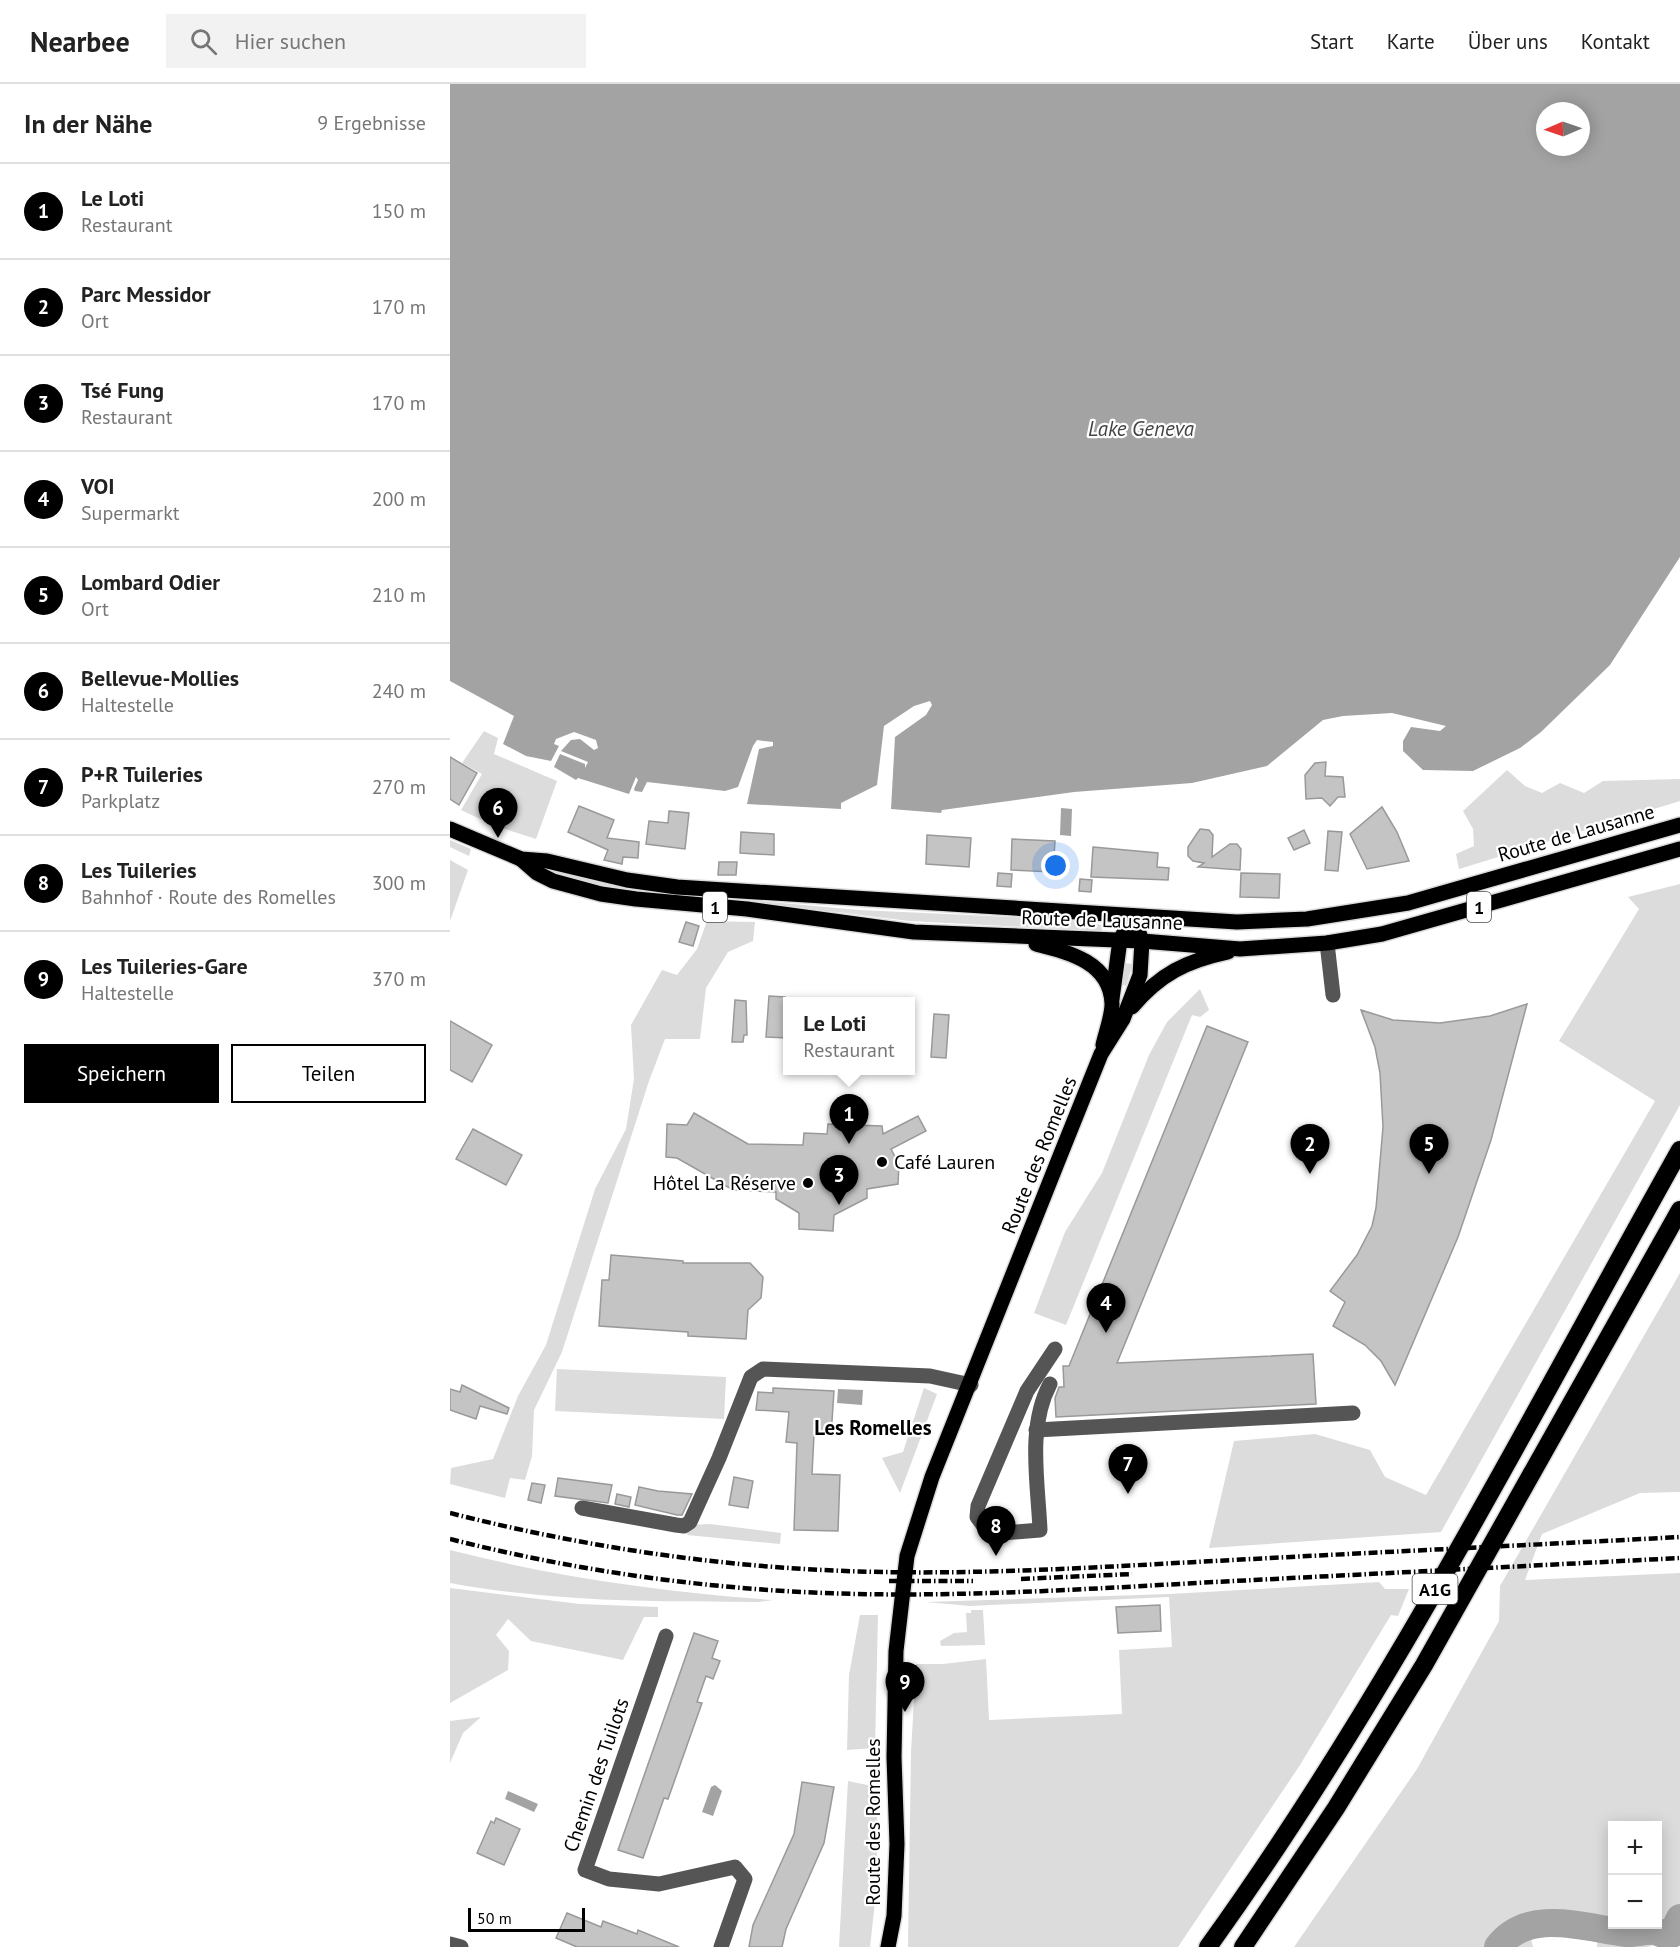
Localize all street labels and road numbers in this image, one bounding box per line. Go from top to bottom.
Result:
street label: Route de Lausanne [1495,798,1657,868]
road number: 1 [703,892,727,922]
road number: 1 [1467,892,1491,922]
street label: Route de Lausanne [1021,904,1183,936]
street label: Route des Romelles [996,1072,1082,1238]
road number: A1G [1412,1574,1458,1604]
street label: Chemin des Tuilots [557,1694,635,1856]
street label: Route des Romelles [860,1738,886,1906]

